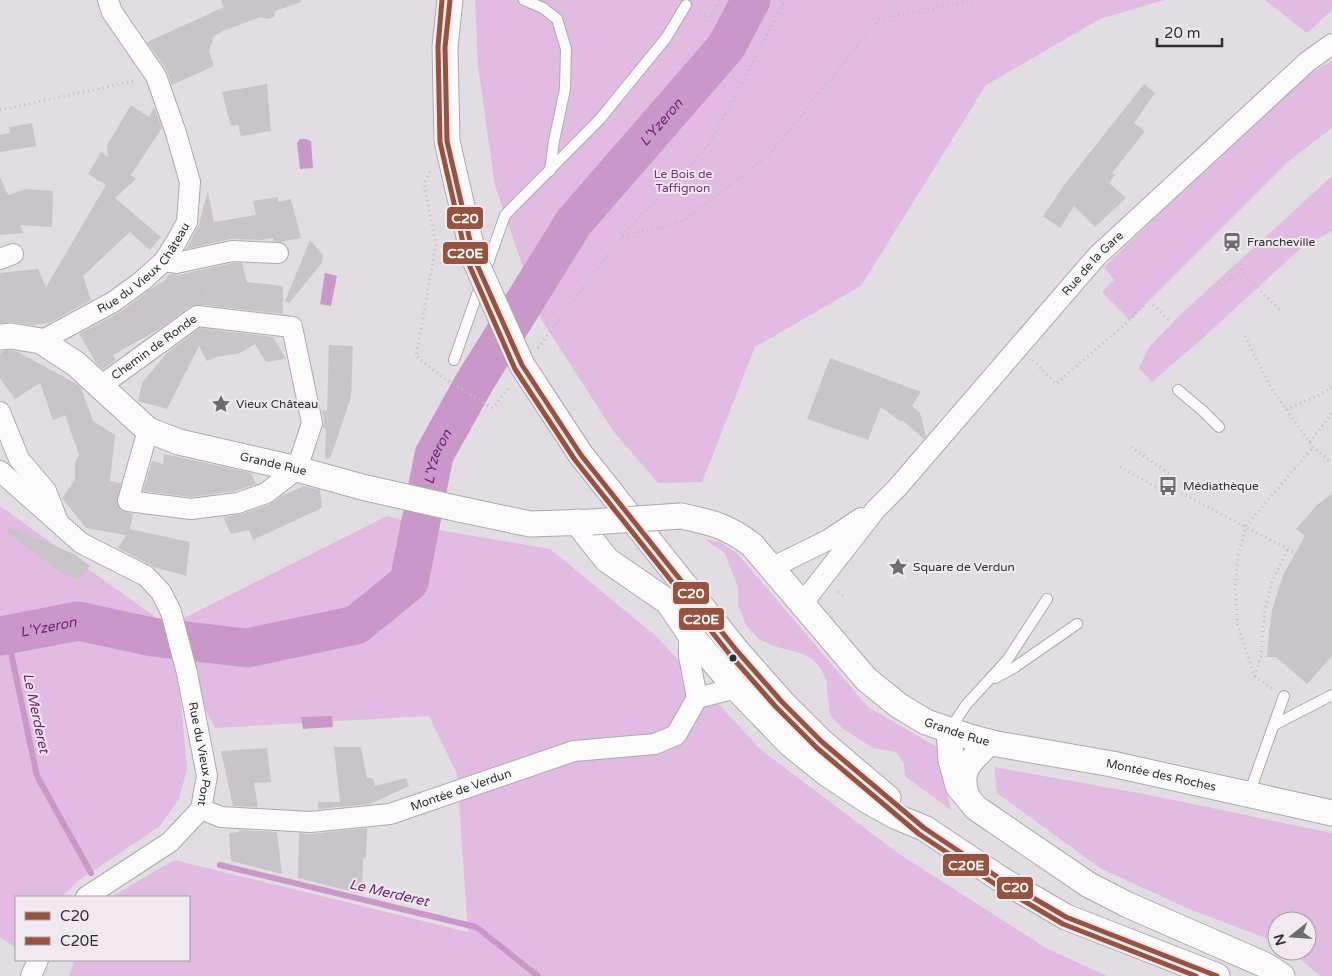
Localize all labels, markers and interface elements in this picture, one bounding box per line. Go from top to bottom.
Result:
scale bar [1157,15,1222,47]
text: 20 m [1164,24,1201,42]
water label: L'Yzeron [636,95,686,149]
park label: Le Bois de Taffignon [654,167,713,195]
line badge: C20 [446,206,484,230]
text: C20 [451,210,479,227]
street label: Rue du Vieux Château [95,220,192,316]
street label: Rue de la Gare [1059,228,1126,298]
station icon: Francheville [1221,231,1243,253]
place label: Francheville [1247,235,1315,249]
line badge: C20E [442,241,489,265]
text: C20E [447,245,483,262]
street label: Chemin de Ronde [109,311,200,383]
place icon: Vieux Château [210,393,232,415]
place label: Vieux Château [236,397,318,411]
water label: L'Yzeron [420,426,455,486]
street label: Grande Rue [239,449,308,478]
bus stop icon: Médiathèque [1157,475,1179,497]
place label: Médiathèque [1183,479,1259,493]
place icon: Square de Verdun [887,556,909,578]
place label: Square de Verdun [913,560,1015,574]
line badge: C20 [672,581,710,605]
text: C20 [677,585,705,602]
line badge: C20E [678,607,725,631]
text: C20E [683,611,719,628]
water label: L'Yzeron [18,613,78,641]
unlabelled marker [728,653,738,663]
water label: Le Merderet [19,672,53,756]
street label: Rue du Vieux Pont [186,701,214,807]
street label: Grande Rue [922,715,991,749]
street label: Montée des Roches [1105,756,1218,794]
street label: Montée de Verdun [409,766,513,813]
line badge: C20E [942,853,990,877]
text: C20E [948,857,984,874]
water label: Le Merderet [348,876,432,911]
line badge: C20 [996,876,1034,900]
text: C20 [1001,879,1029,896]
legend [15,896,190,961]
text: C20 [60,907,89,925]
north arrow [1267,911,1317,961]
text: C20E [60,932,99,950]
text: N [1270,932,1290,948]

